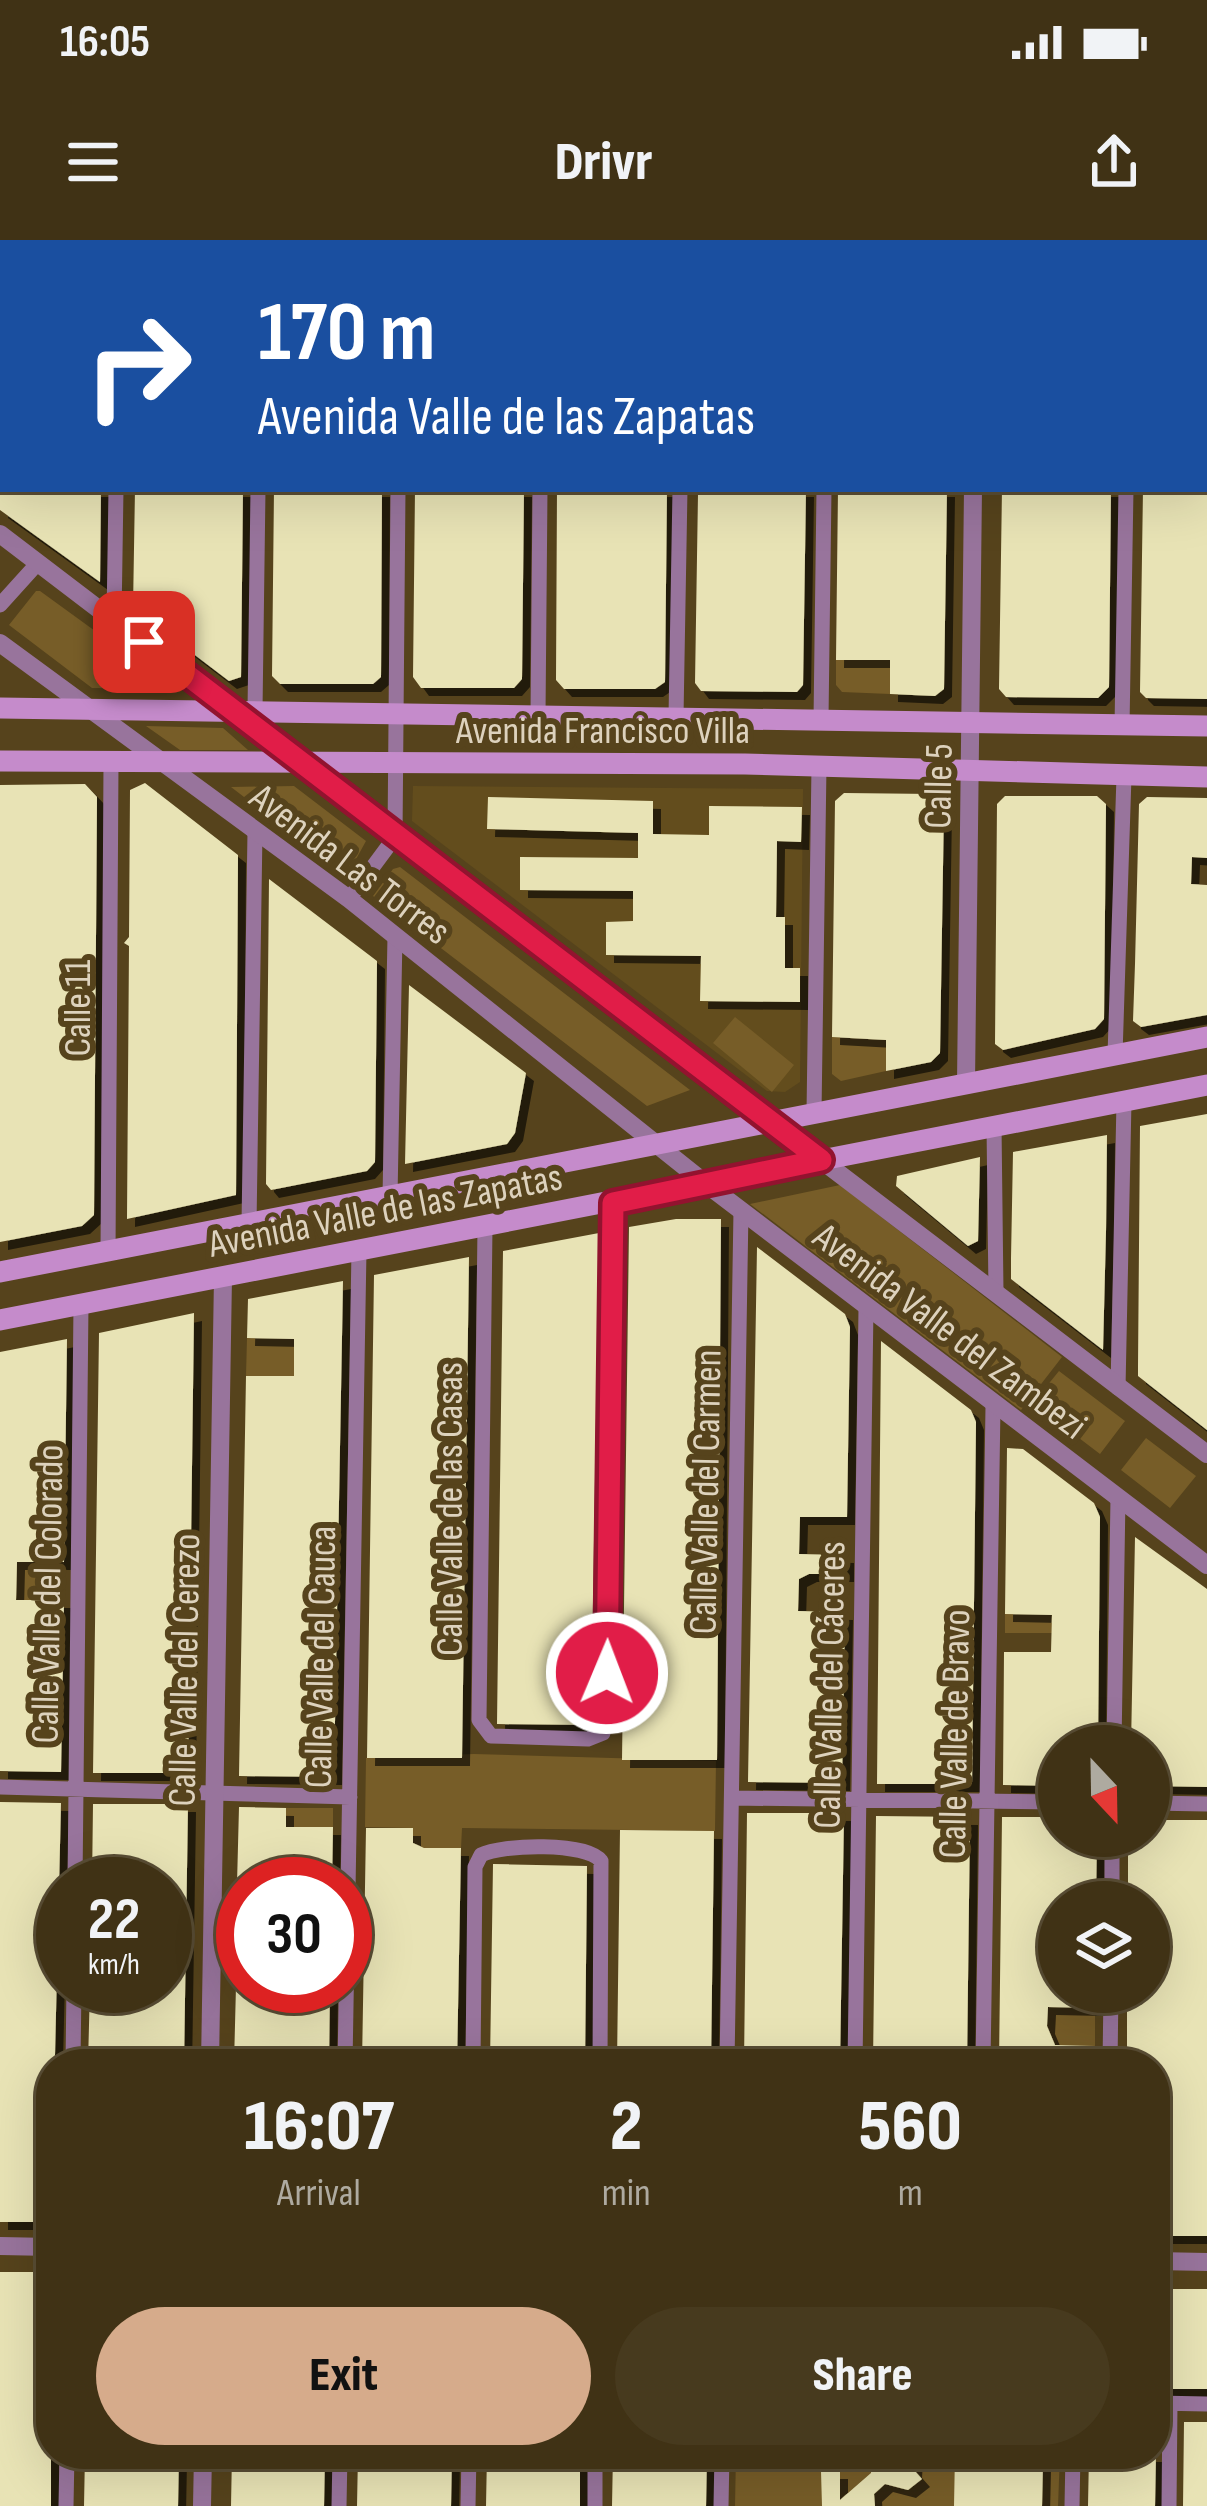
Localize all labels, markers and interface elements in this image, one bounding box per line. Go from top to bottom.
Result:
text: 16:05 [60,15,150,70]
icon: menu [60,129,126,195]
icon: share [1081,129,1147,195]
text: Drivr [555,130,652,195]
text: 170 m [258,283,435,384]
icon: right [60,288,216,444]
text: Avenida Valle de las Zapatas [258,385,755,450]
pin [93,591,195,693]
icon: arrive [111,609,177,675]
street label: Avenida Francisco Villa [455,708,750,755]
street label: Calle 5 [915,743,964,829]
street label: Avenida Las Torres [239,774,459,956]
street label: Calle 11 [55,959,102,1056]
street label: Avenida Valle de las Zapatas [204,1154,566,1269]
street label: Avenida Valle del Zambezi [803,1213,1095,1450]
street label: Calle Valle del Carmen [681,1349,732,1635]
street label: Calle Valle de las Casas [427,1362,474,1656]
street label: Calle Valle del Colorado [22,1444,75,1744]
street label: Calle Valle del Cauca [296,1525,347,1789]
street label: Calle Valle del Cerezo [160,1533,211,1807]
street label: Calle Valle del Cáceres [804,1541,857,1829]
street label: Calle Valle de Bravo [930,1609,981,1859]
position arrow [544,1610,670,1736]
north arrow [1038,1725,1170,1857]
map controls [1038,1725,1170,2013]
speed limit sign: 30 [216,1857,372,2013]
button: layers [1038,1881,1170,2013]
text: 22 [88,1884,140,1956]
text: km/h [88,1947,140,1983]
text: 16:07 [244,2084,394,2171]
text: 2 [610,2084,642,2171]
text: 560 [859,2084,962,2171]
text: Arrival [277,2170,361,2217]
text: min [602,2170,651,2217]
text: m [898,2170,923,2217]
button: Exit [96,2307,591,2445]
button: Share [615,2307,1110,2445]

